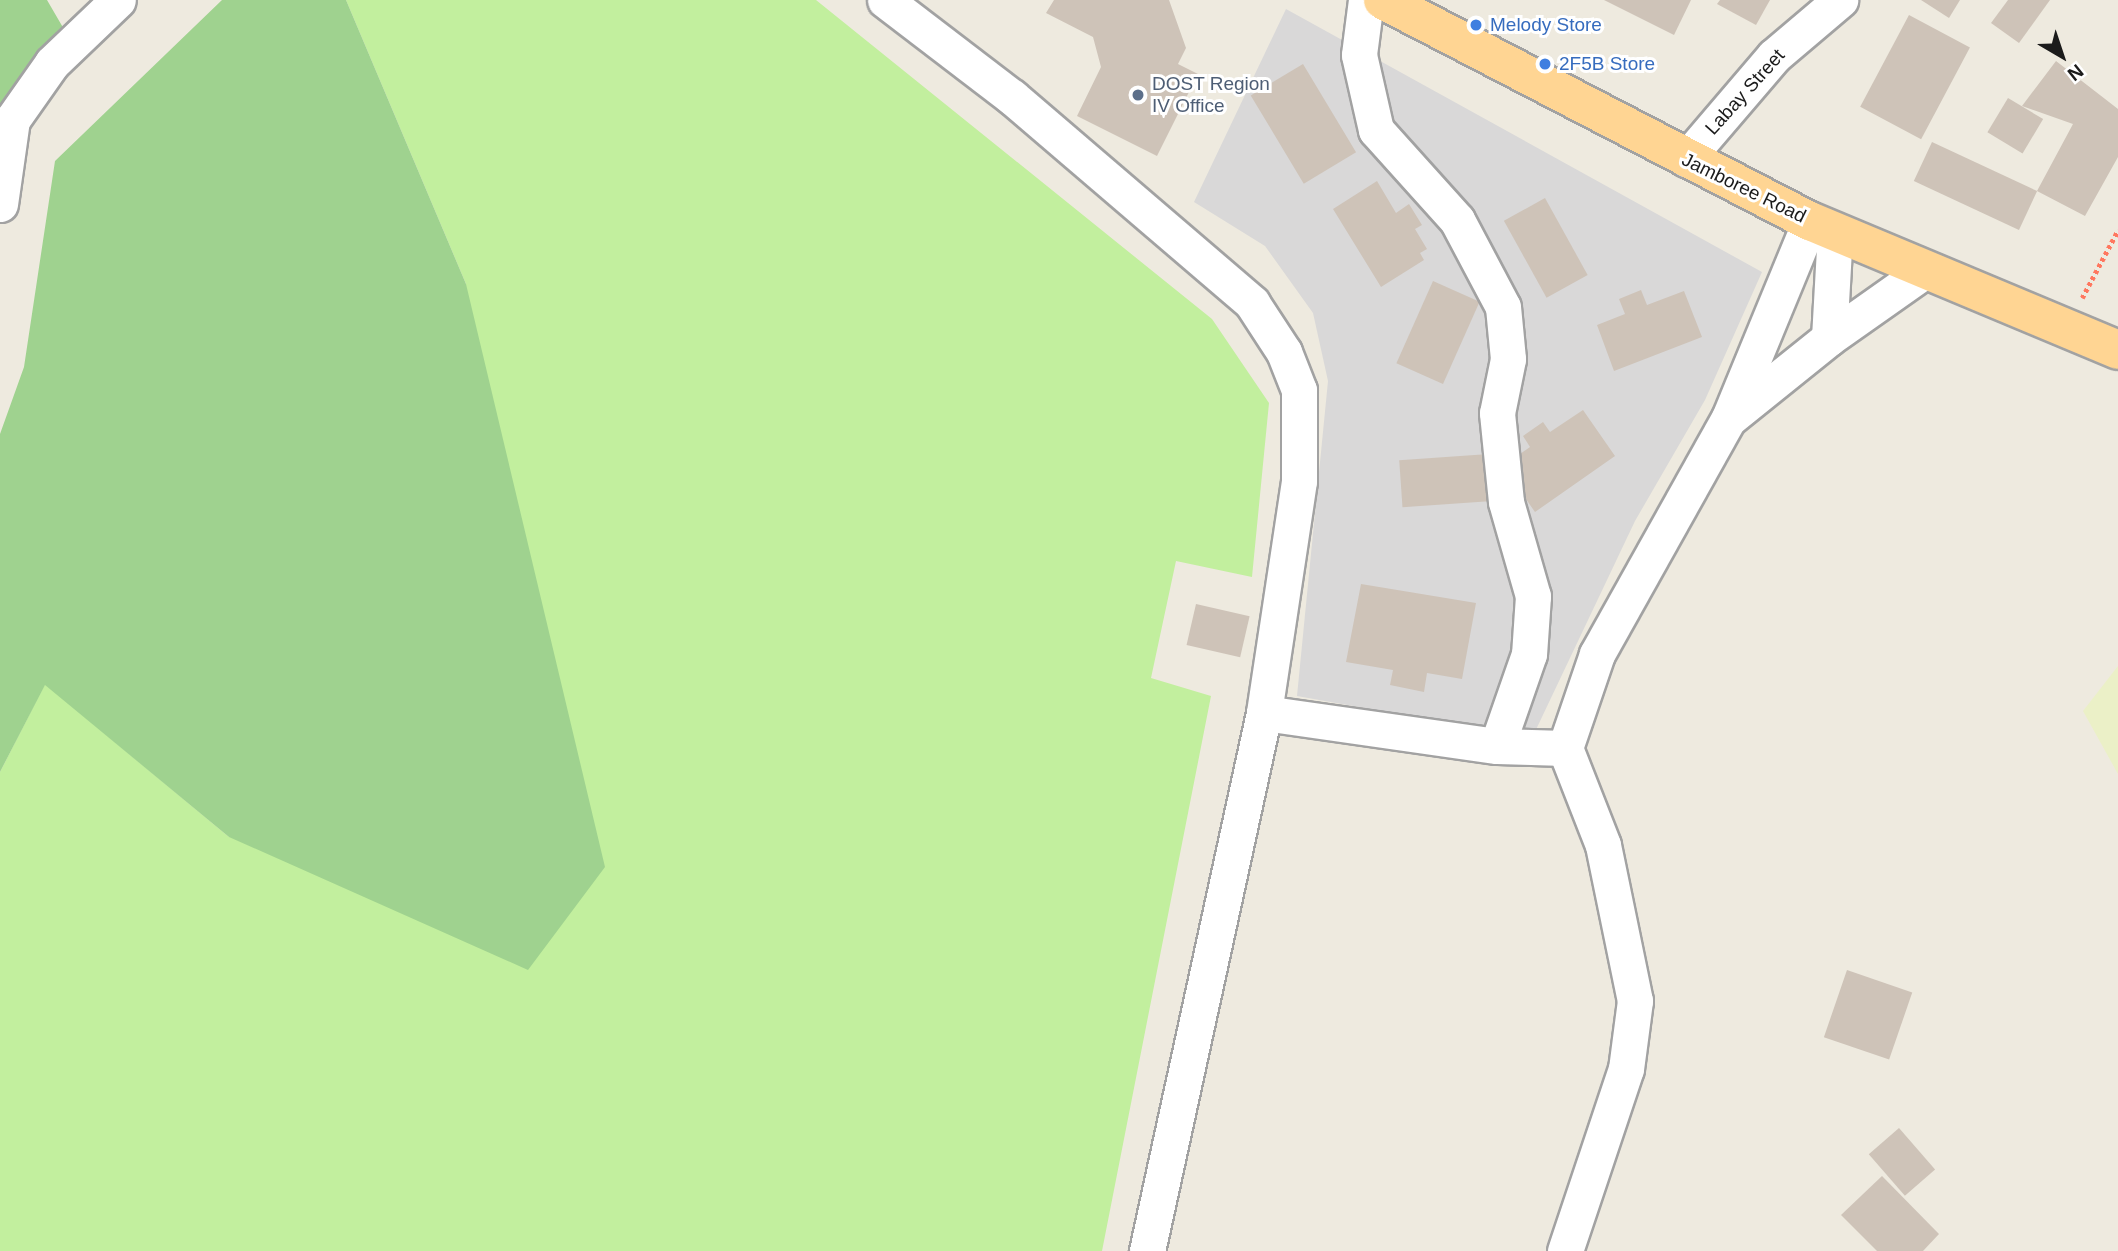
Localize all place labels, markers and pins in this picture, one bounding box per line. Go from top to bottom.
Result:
place label: Melody Store [1490,14,1602,36]
marker: Melody Store [1468,17,1484,33]
place label: 2F5B Store [1559,53,1655,75]
marker: 2F5B Store [1537,56,1553,72]
place label: DOST Region IV Office [1152,73,1270,117]
marker: DOST Region IV Office [1130,87,1146,103]

